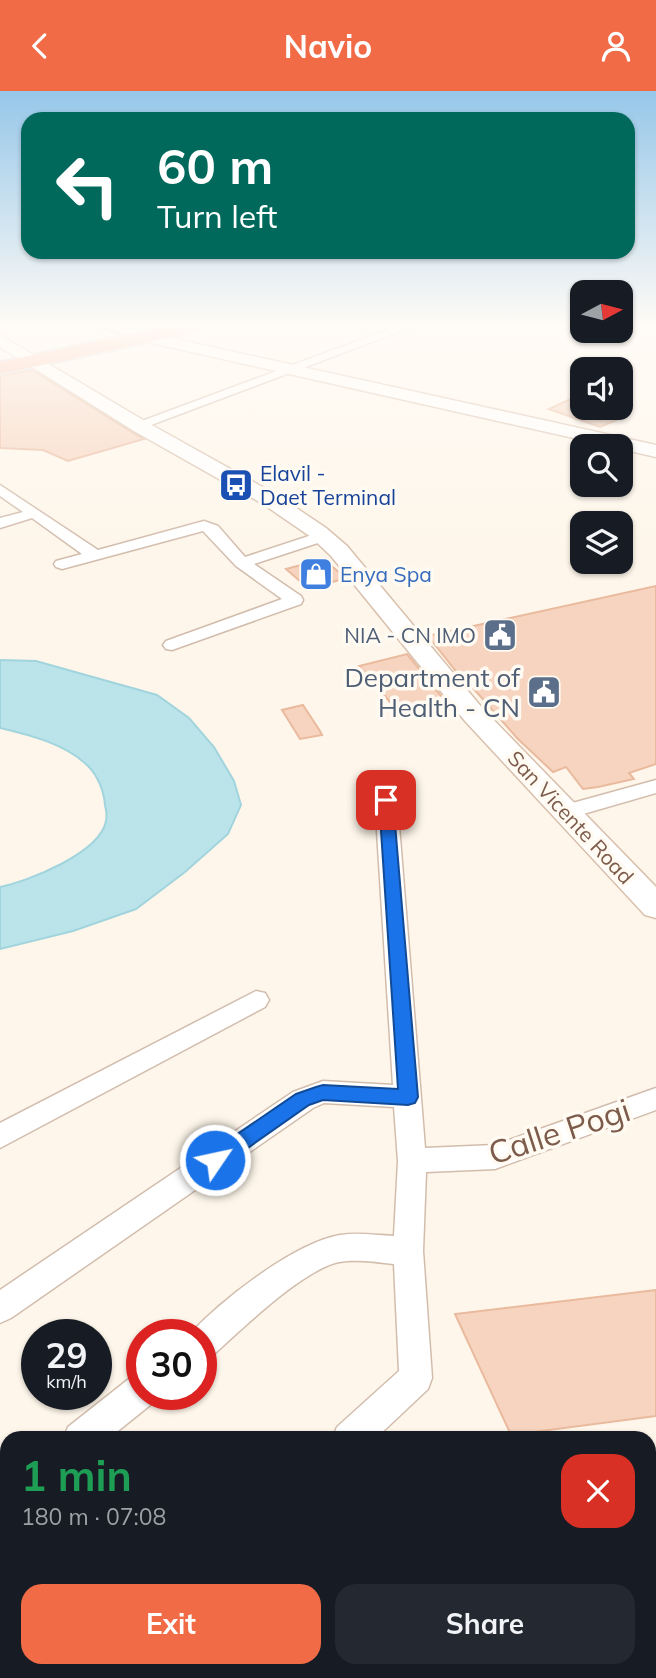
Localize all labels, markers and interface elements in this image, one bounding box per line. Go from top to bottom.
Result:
text: Navio [284,26,372,66]
icon: back [21,27,59,65]
icon: person [597,27,635,65]
text: 60 m [157,135,273,196]
icon: left [42,140,133,231]
text: Turn left [157,196,277,236]
north arrow [570,280,634,343]
map controls [570,280,633,574]
button: sound [570,357,633,420]
button: search [570,434,633,497]
place label: Elavil - Daet Terminal [260,460,396,510]
bus stop icon: Elavil - Daet Terminal [217,466,255,504]
button: layers [570,511,633,574]
shop icon: Enya Spa [297,555,335,593]
place label: Enya Spa [340,561,432,587]
public building icon: NIA - CN IMO [481,616,519,654]
place label: NIA - CN IMO [344,622,476,648]
place label: Department of Health - CN [344,661,521,724]
public building icon: Department of Health - CN [525,673,563,711]
street label: San Vicente Road [503,745,639,889]
pin [356,770,416,830]
icon: arrive [367,781,405,819]
street label: Calle Pogi [483,1089,635,1173]
position arrow [178,1123,252,1197]
speed limit sign: 30 [126,1319,217,1410]
text: 29 [45,1333,88,1377]
text: km/h [46,1370,87,1393]
text: 1 min [21,1449,132,1502]
button: close [561,1454,635,1528]
text: 180 m · 07:08 [21,1502,166,1531]
button: Exit [21,1584,321,1664]
button: Share [335,1584,635,1664]

